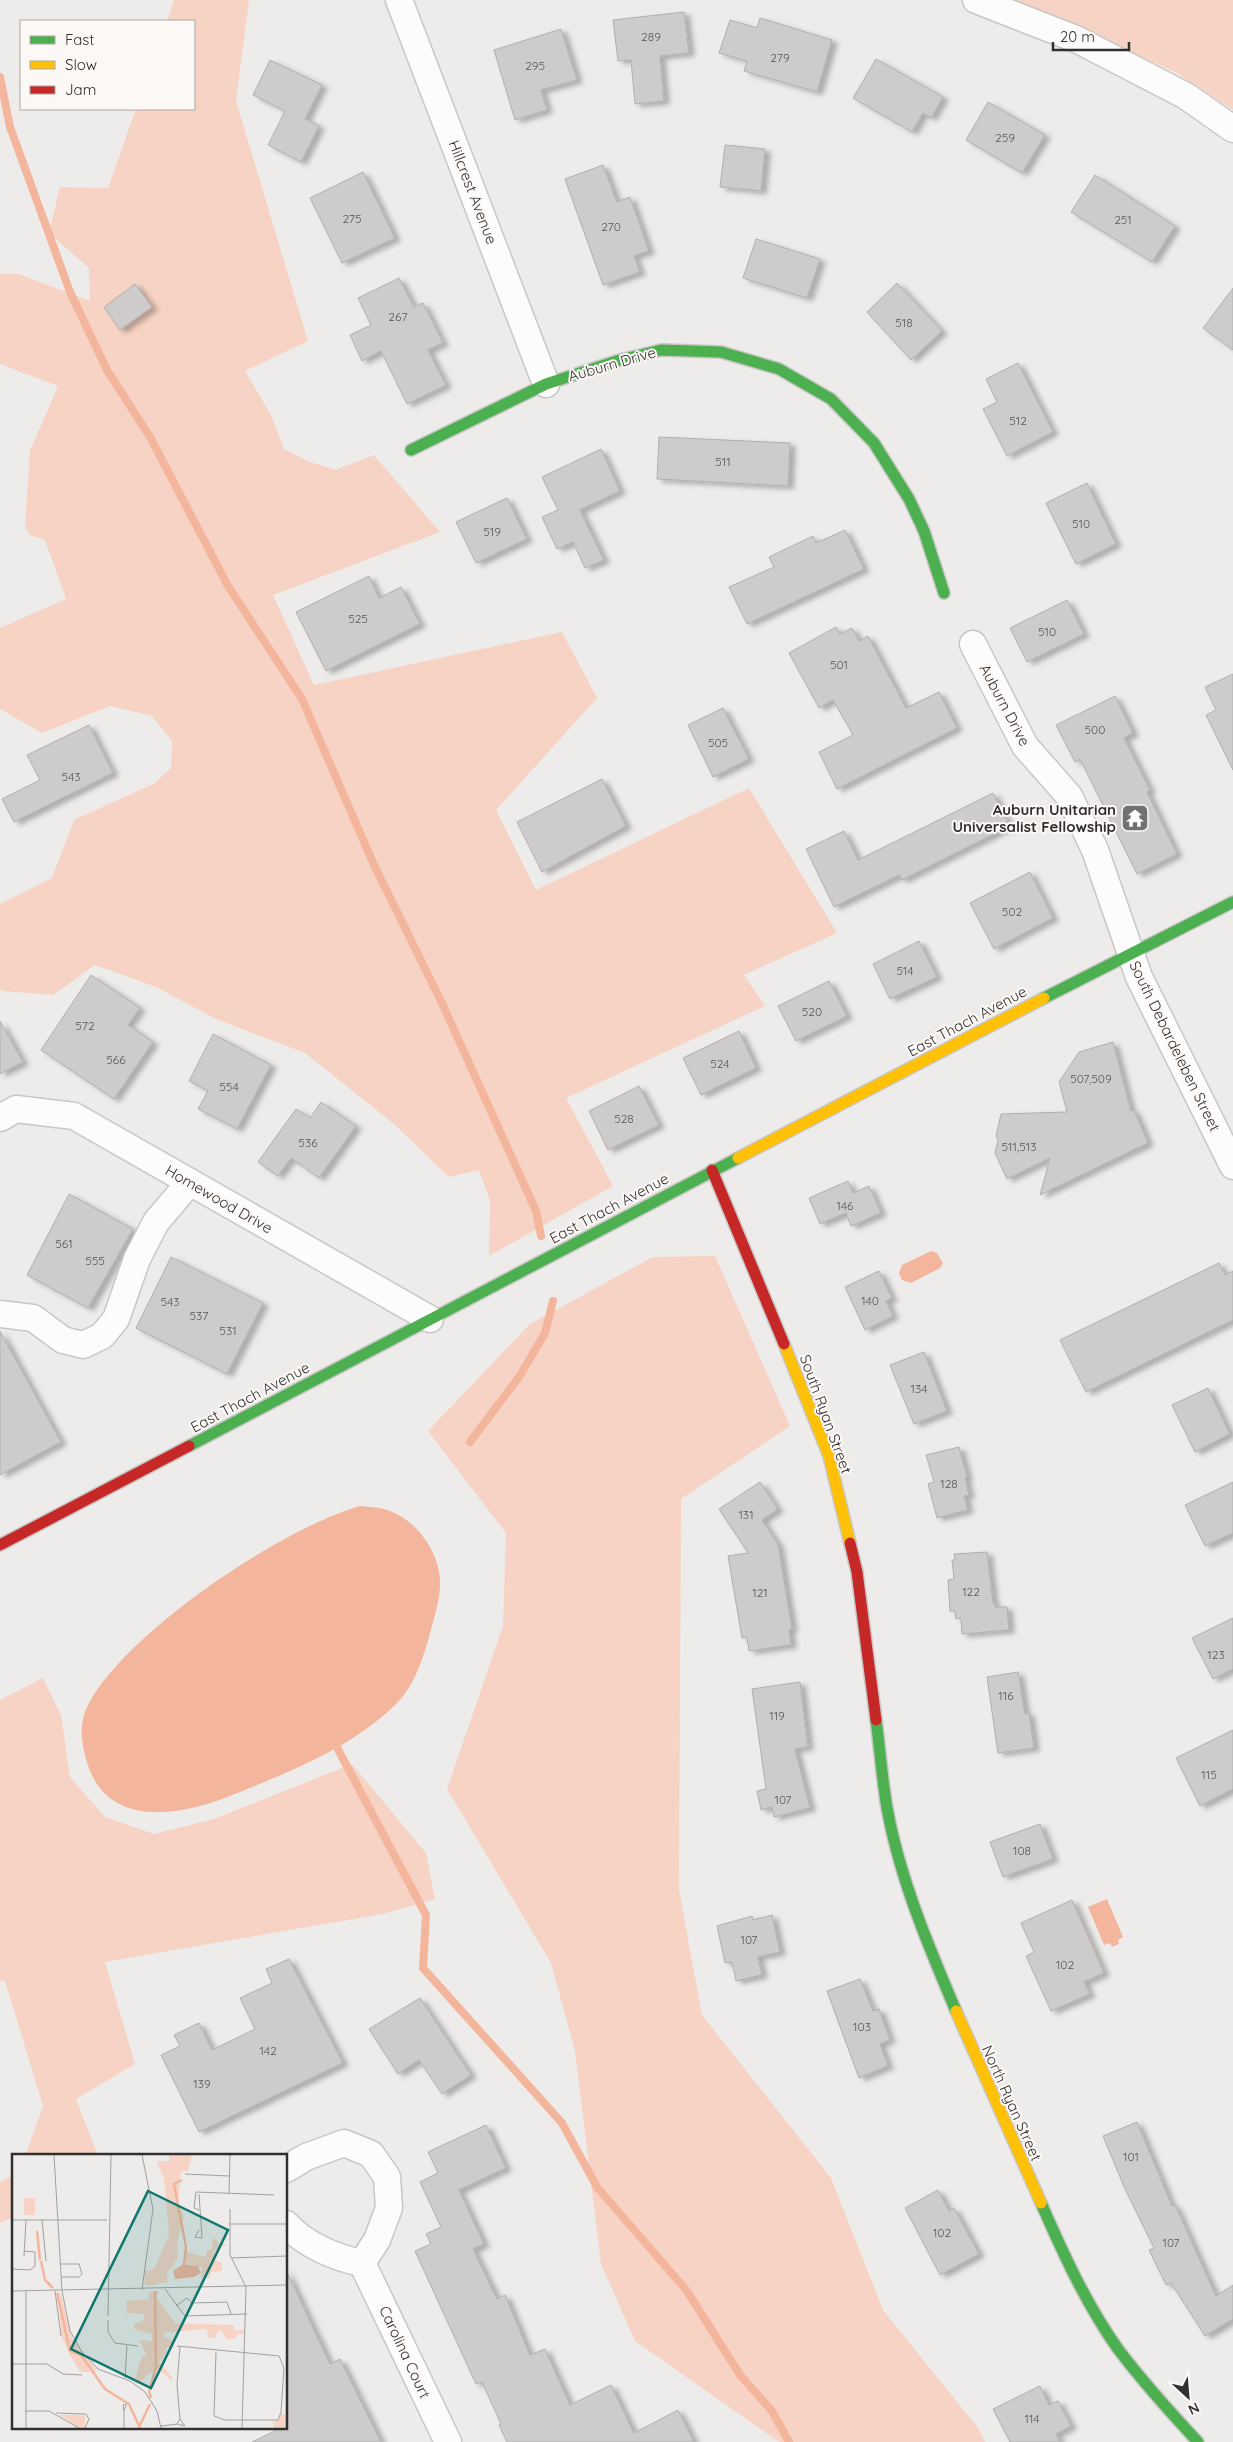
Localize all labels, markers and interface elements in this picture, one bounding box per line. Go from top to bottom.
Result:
legend [20,20,195,110]
scale bar [1053,20,1129,52]
text: 20 m [1060,27,1095,46]
house number: 289 [641,29,661,44]
text: Fast [65,30,94,49]
house number: 279 [770,50,790,65]
text: Slow [65,55,97,74]
house number: 295 [525,58,545,73]
text: Jam [65,80,96,99]
house number: 259 [995,130,1015,145]
street label: Hillcrest Avenue [444,137,502,247]
house number: 275 [342,211,362,226]
house number: 251 [1114,212,1132,227]
house number: 270 [601,219,621,234]
house number: 267 [388,309,408,324]
house number: 518 [895,315,913,330]
street label: Auburn Drive [566,342,658,386]
house number: 512 [1009,413,1027,428]
house number: 511 [715,454,731,469]
house number: 510 [1072,516,1090,531]
house number: 519 [483,524,501,539]
house number: 525 [348,611,368,626]
house number: 510 [1038,624,1056,639]
house number: 501 [830,657,848,672]
street label: Auburn Drive [975,661,1035,749]
house number: 500 [1085,722,1105,737]
house number: 505 [708,735,728,750]
house number: 543 [61,769,81,784]
place label: Auburn Unitarian Universalist Fellowship [953,800,1116,836]
temple icon: Auburn Unitarian Universalist Fellowship [1120,803,1150,833]
house number: 502 [1002,904,1023,919]
street label: South Debardeleben Street [1125,958,1225,1134]
house number: 514 [896,963,914,978]
street label: East Thach Avenue [904,982,1030,1060]
house number: 520 [802,1004,822,1019]
house number: 572 [75,1018,95,1033]
house number: 566 [106,1052,126,1067]
house number: 524 [710,1056,730,1071]
house number: 507,509 [1070,1071,1112,1086]
house number: 554 [219,1079,239,1094]
house number: 528 [614,1111,634,1126]
house number: 536 [298,1135,318,1150]
house number: 511,513 [1001,1139,1037,1154]
street label: Homewood Drive [162,1161,276,1237]
street label: East Thach Avenue [546,1169,672,1247]
house number: 146 [836,1198,854,1213]
house number: 561 [55,1236,73,1251]
house number: 555 [85,1253,105,1268]
house number: 140 [861,1293,879,1308]
house number: 543 [160,1294,180,1309]
house number: 537 [190,1308,208,1323]
house number: 531 [219,1323,237,1338]
street label: South Ryan Street [796,1352,856,1476]
street label: East Thach Avenue [187,1358,313,1436]
house number: 134 [910,1381,928,1396]
house number: 128 [940,1476,958,1491]
house number: 131 [738,1507,754,1522]
house number: 122 [962,1584,980,1599]
house number: 121 [752,1585,768,1600]
house number: 123 [1207,1647,1225,1662]
house number: 116 [998,1688,1014,1703]
house number: 119 [769,1708,785,1723]
house number: 115 [1201,1767,1217,1782]
house number: 107 [774,1792,792,1807]
house number: 108 [1013,1843,1031,1858]
house number: 107 [740,1932,758,1947]
house number: 102 [1056,1957,1074,1972]
house number: 103 [853,2019,871,2034]
street label: North Ryan Street [978,2042,1046,2164]
house number: 142 [259,2043,277,2058]
house number: 139 [193,2076,211,2091]
house number: 101 [1123,2149,1139,2164]
inset map [12,2154,288,2430]
house number: 102 [933,2225,951,2240]
house number: 107 [1162,2235,1180,2250]
street label: Carolina Court [375,2303,435,2401]
north arrow [1163,2372,1213,2422]
text: N [1185,2398,1202,2419]
house number: 114 [1024,2411,1040,2426]

